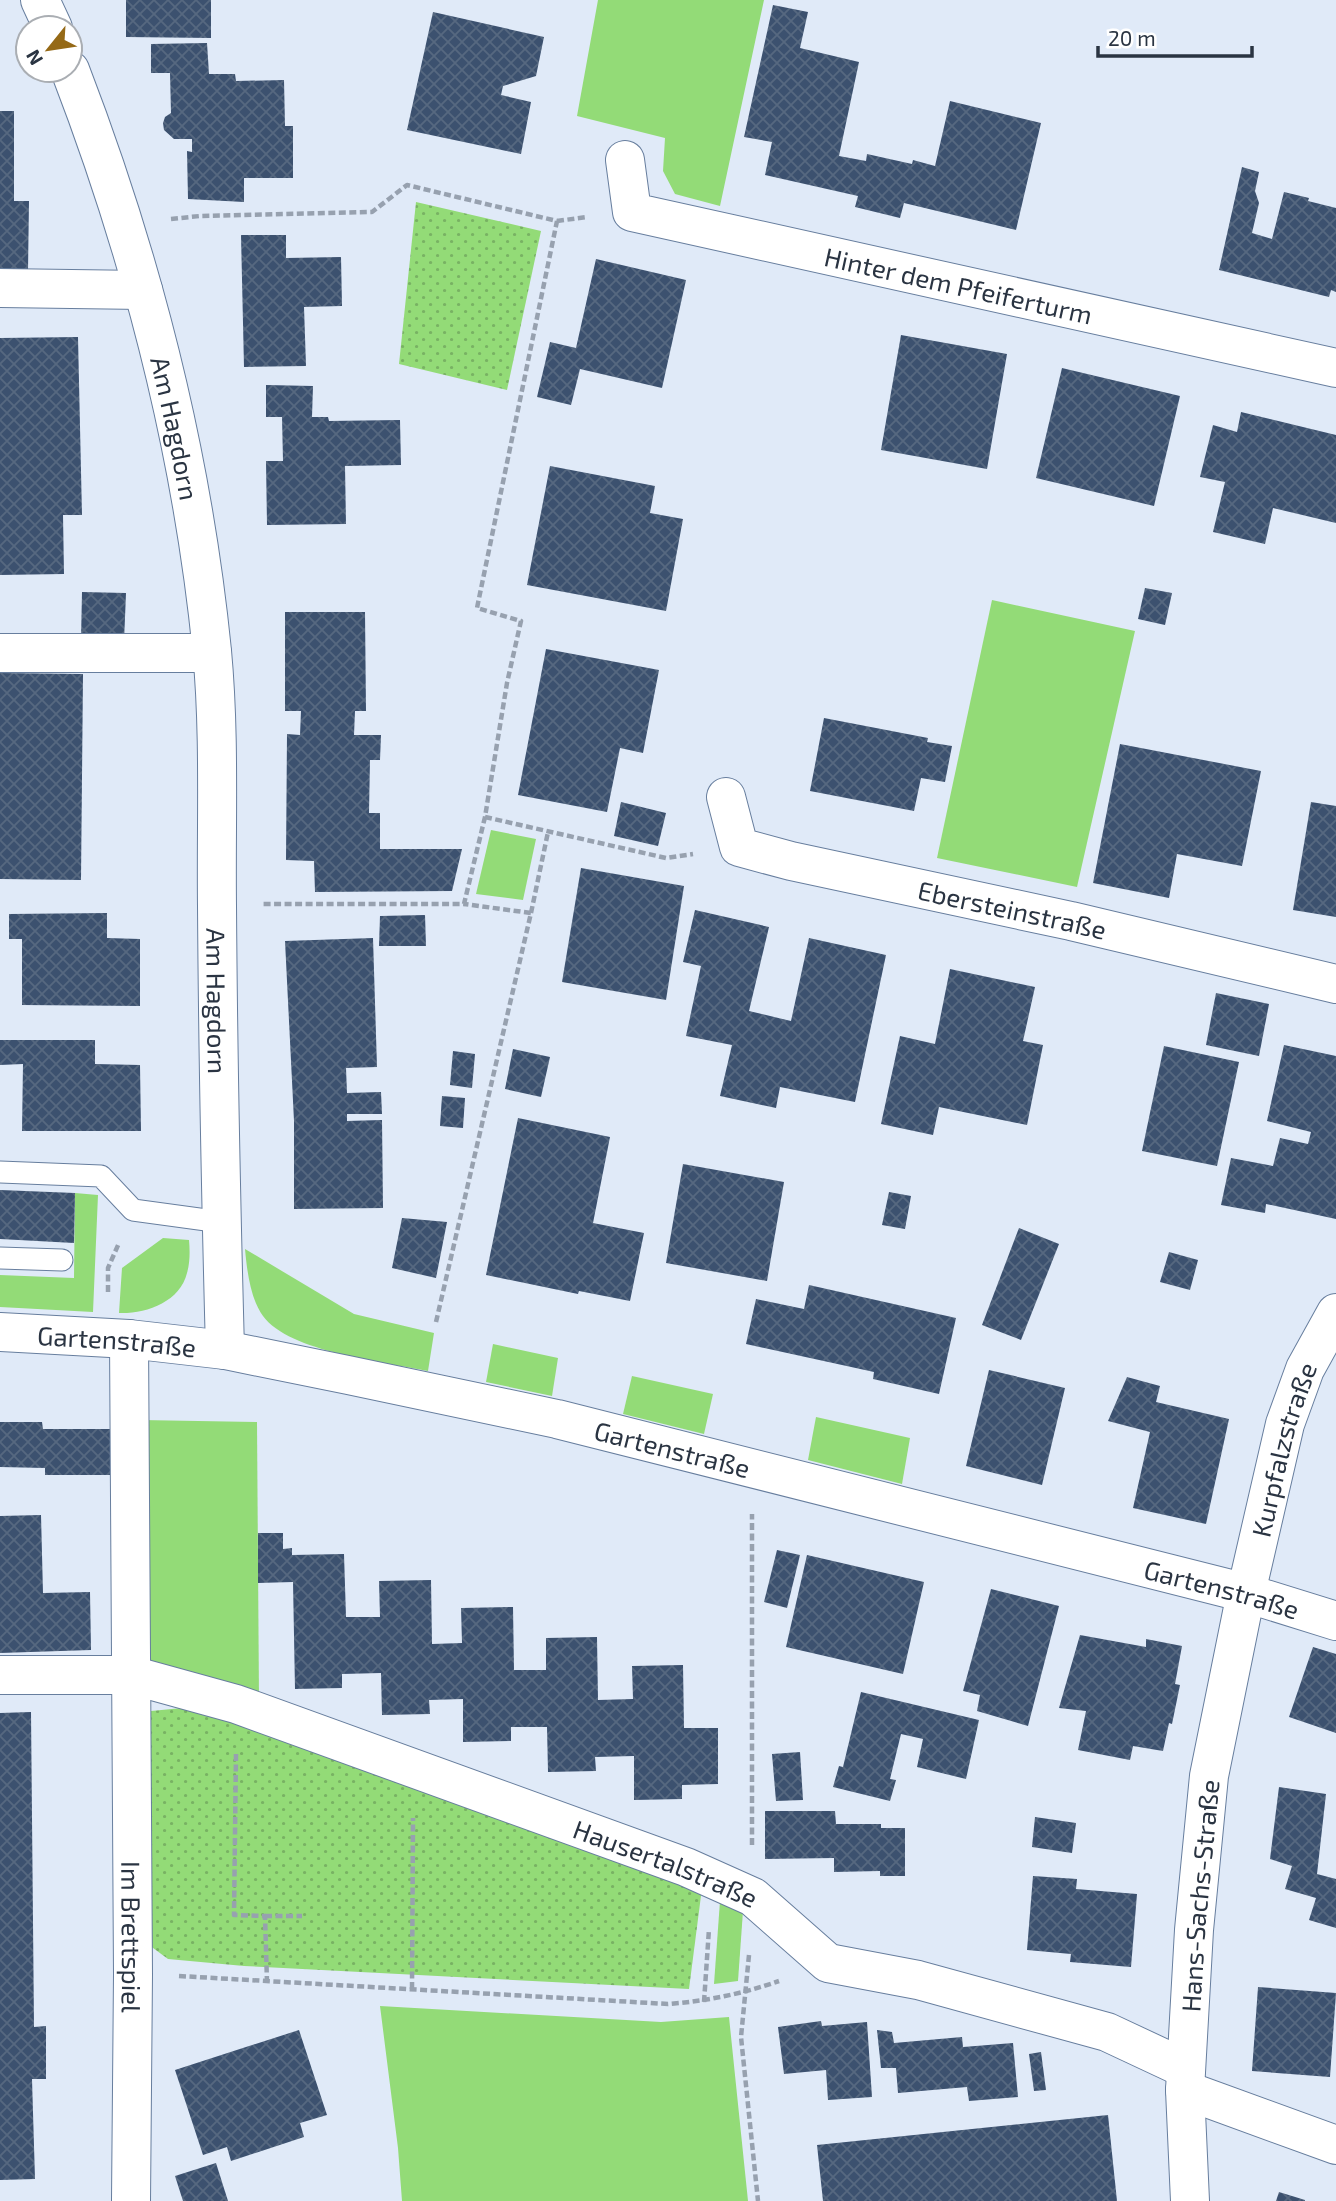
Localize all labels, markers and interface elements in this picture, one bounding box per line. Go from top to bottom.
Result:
north arrow [14,14,84,84]
scale bar [1098,14,1252,58]
text: 20 m [1108,25,1156,50]
text: N [20,46,47,69]
street label: Hinter dem Pfeiferturm [822,240,1095,329]
street label: Am Hagdorn [146,353,206,502]
street label: Ebersteinstraße [915,873,1110,944]
street label: Am Hagdorn [202,928,234,1074]
street label: Gartenstraße [36,1319,198,1362]
street label: Kurpfalzstraße [1244,1358,1322,1540]
street label: Gartenstraße [591,1414,754,1483]
street label: Gartenstraße [1141,1552,1303,1624]
street label: Hans-Sachs-Straße [1174,1778,1224,2013]
street label: Hausertalstraße [570,1812,763,1913]
street label: Im Brettspiel [117,1861,149,2013]

